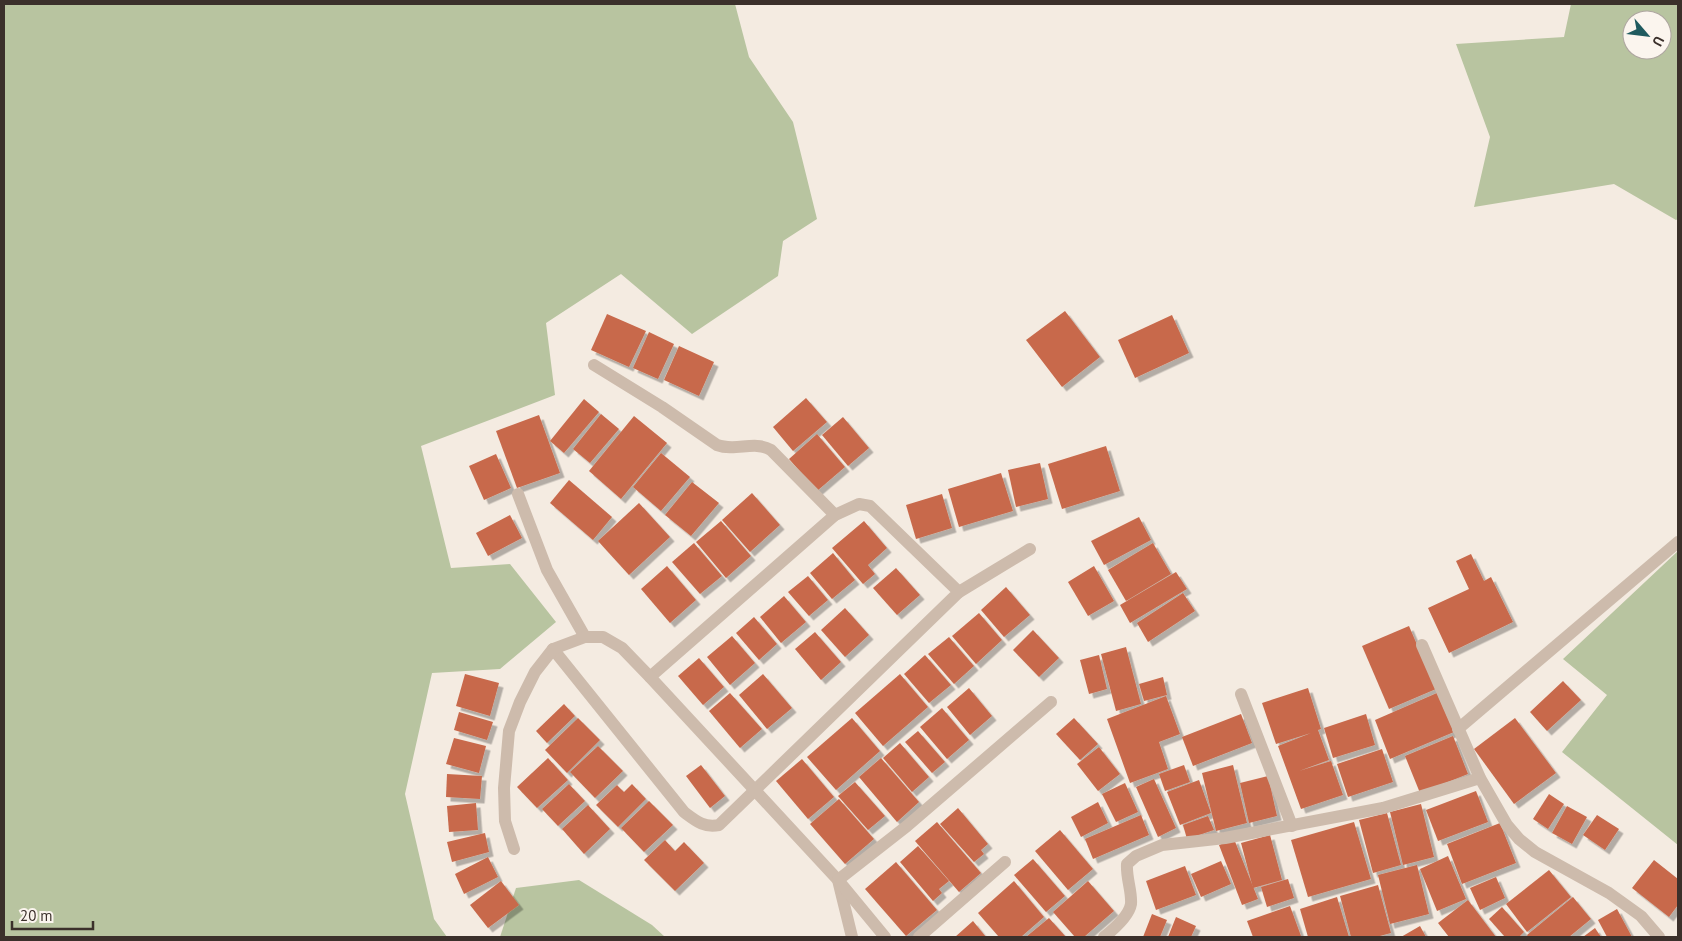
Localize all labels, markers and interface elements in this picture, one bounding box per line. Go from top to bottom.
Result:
north arrow [1622,10,1672,60]
text: U [1648,33,1668,49]
scale bar [12,898,94,930]
text: 20 m [20,906,53,925]

